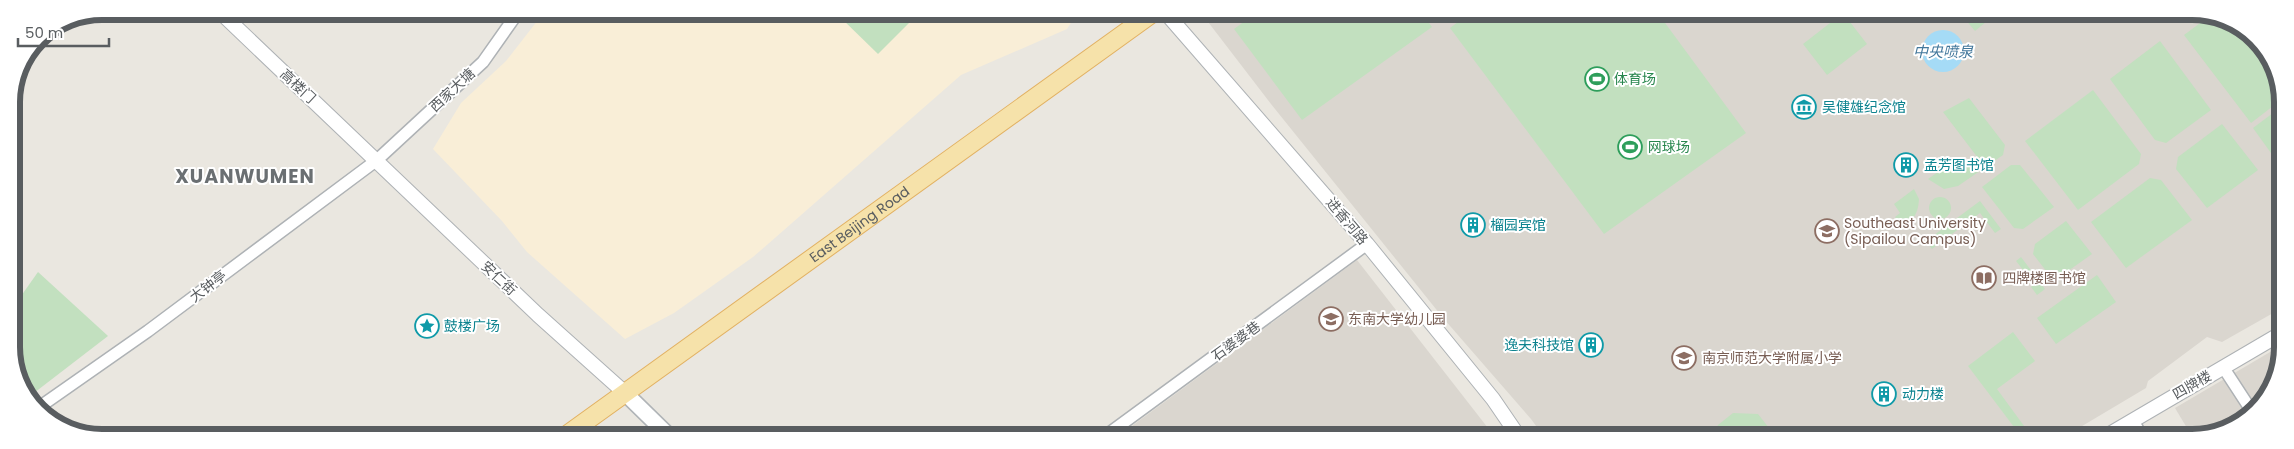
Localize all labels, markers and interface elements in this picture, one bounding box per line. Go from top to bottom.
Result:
scale bar [18,15,109,47]
text: 50 m [25,22,63,43]
water label: 中央喷泉 [1913,41,1974,62]
street label: 高楼门 [276,64,320,108]
street label: 西家大塘 [425,64,479,116]
sports icon: 体育场 [1584,66,1610,92]
place label: 体育场 [1614,69,1656,89]
museum icon: 吴健雄纪念馆 [1791,94,1817,120]
place label: 吴健雄纪念馆 [1822,97,1906,117]
sports icon: 网球场 [1617,134,1643,160]
place label: 网球场 [1648,137,1690,157]
building icon: 孟芳图书馆 [1893,152,1919,178]
place label: 孟芳图书馆 [1924,155,1994,175]
district label: XUANWUMEN [175,163,315,190]
street label: East Beijing Road [805,181,914,267]
street label: 进香河路 [1321,193,1373,249]
building icon: 榴园宾馆 [1460,212,1486,238]
place label: Southeast University (Sipailou Campus) [1844,213,1986,249]
place label: 榴园宾馆 [1490,215,1546,235]
school or university icon: Southeast University (Sipailou Campus) [1814,218,1840,244]
street label: 安仁街 [477,256,521,300]
street label: 大钟亭 [185,265,231,307]
library icon: 四牌楼图书馆 [1971,265,1997,291]
place label: 四牌楼图书馆 [2002,268,2086,288]
school or university icon: 东南大学幼儿园 [1318,306,1344,332]
place label: 东南大学幼儿园 [1348,309,1446,329]
place icon: 鼓楼广场 [414,313,440,339]
place label: 鼓楼广场 [444,316,500,336]
street label: 石婆婆巷 [1207,316,1265,366]
building icon: 逸夫科技馆 [1578,332,1604,358]
place label: 逸夫科技馆 [1504,335,1574,355]
school or university icon: 南京师范大学附属小学 [1671,345,1697,371]
place label: 南京师范大学附属小学 [1702,348,1842,368]
street label: 四牌楼 [2169,366,2215,404]
building icon: 动力楼 [1871,381,1897,407]
place label: 动力楼 [1902,384,1944,404]

